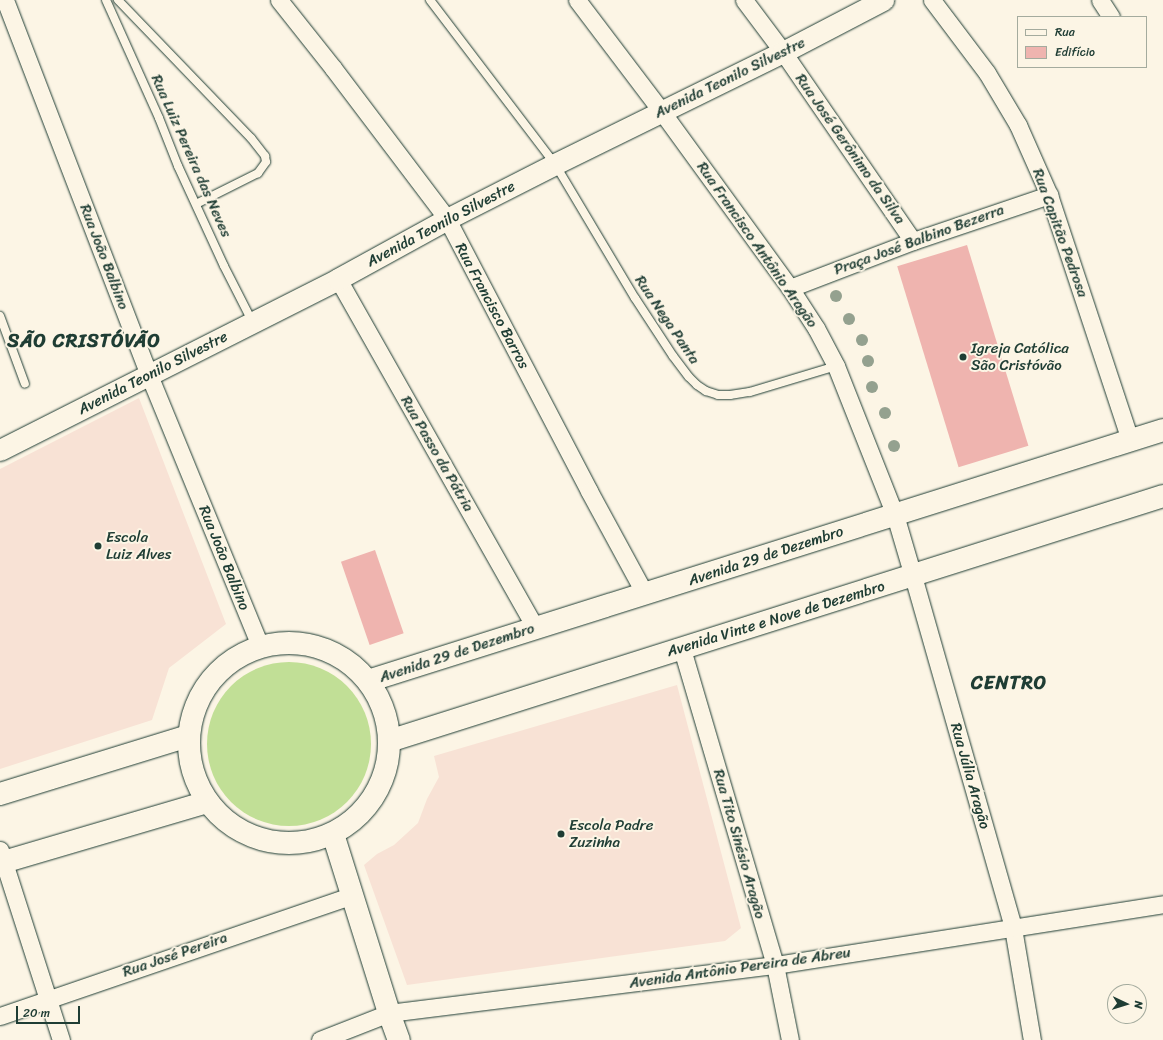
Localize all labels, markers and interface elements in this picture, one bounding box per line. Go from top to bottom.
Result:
legend [1017,16,1147,68]
text: Rua [1055,21,1075,43]
street label: Avenida Teonilo Silvestre [652,34,808,122]
text: Edifício [1055,41,1095,63]
street label: Rua José Gerônimo da Silva [791,70,909,228]
street label: Rua Luiz Pereira das Neves [147,71,235,241]
street label: Rua Francisco Antônio Aragão [693,159,821,331]
street label: Rua Capitão Pedrosa [1028,166,1092,300]
street label: Avenida Teonilo Silvestre [364,177,518,271]
street label: Praça José Balbino Bezerra [832,201,1006,279]
street label: Rua João Balbino [76,202,132,312]
street label: Rua Francisco Barros [451,240,533,372]
street label: Rua Nega Panta [630,272,704,368]
street label: Avenida Teonilo Silvestre [75,328,231,418]
district label: SÃO CRISTÓVÃO [7,330,161,352]
place label: Igreja Católica São Cristóvão [971,339,1069,374]
marker: Igreja Católica São Cristóvão [958,352,968,362]
street label: Rua Passo da Pátria [396,393,478,515]
street label: Rua João Balbino [195,503,253,613]
street label: Avenida 29 de Dezembro [686,522,846,590]
place label: Escola Luiz Alves [106,528,171,563]
marker: Escola Luiz Alves [93,541,103,551]
street label: Avenida Vinte e Nove de Dezembro [664,577,888,661]
street label: Avenida 29 de Dezembro [377,619,537,687]
district label: CENTRO [971,672,1047,694]
street label: Rua Júlia Aragão [946,721,994,831]
street label: Rua Tito Sinésio Aragão [709,766,769,922]
place label: Escola Padre Zuzinha [569,816,653,851]
marker: Escola Padre Zuzinha [556,829,566,839]
street label: Rua José Pereira [120,929,230,981]
street label: Avenida Antônio Pereira de Abreu [628,944,852,992]
north arrow [1107,984,1147,1024]
scale bar [18,998,82,1024]
text: N [1129,1000,1148,1009]
text: 20 m [23,1002,50,1024]

